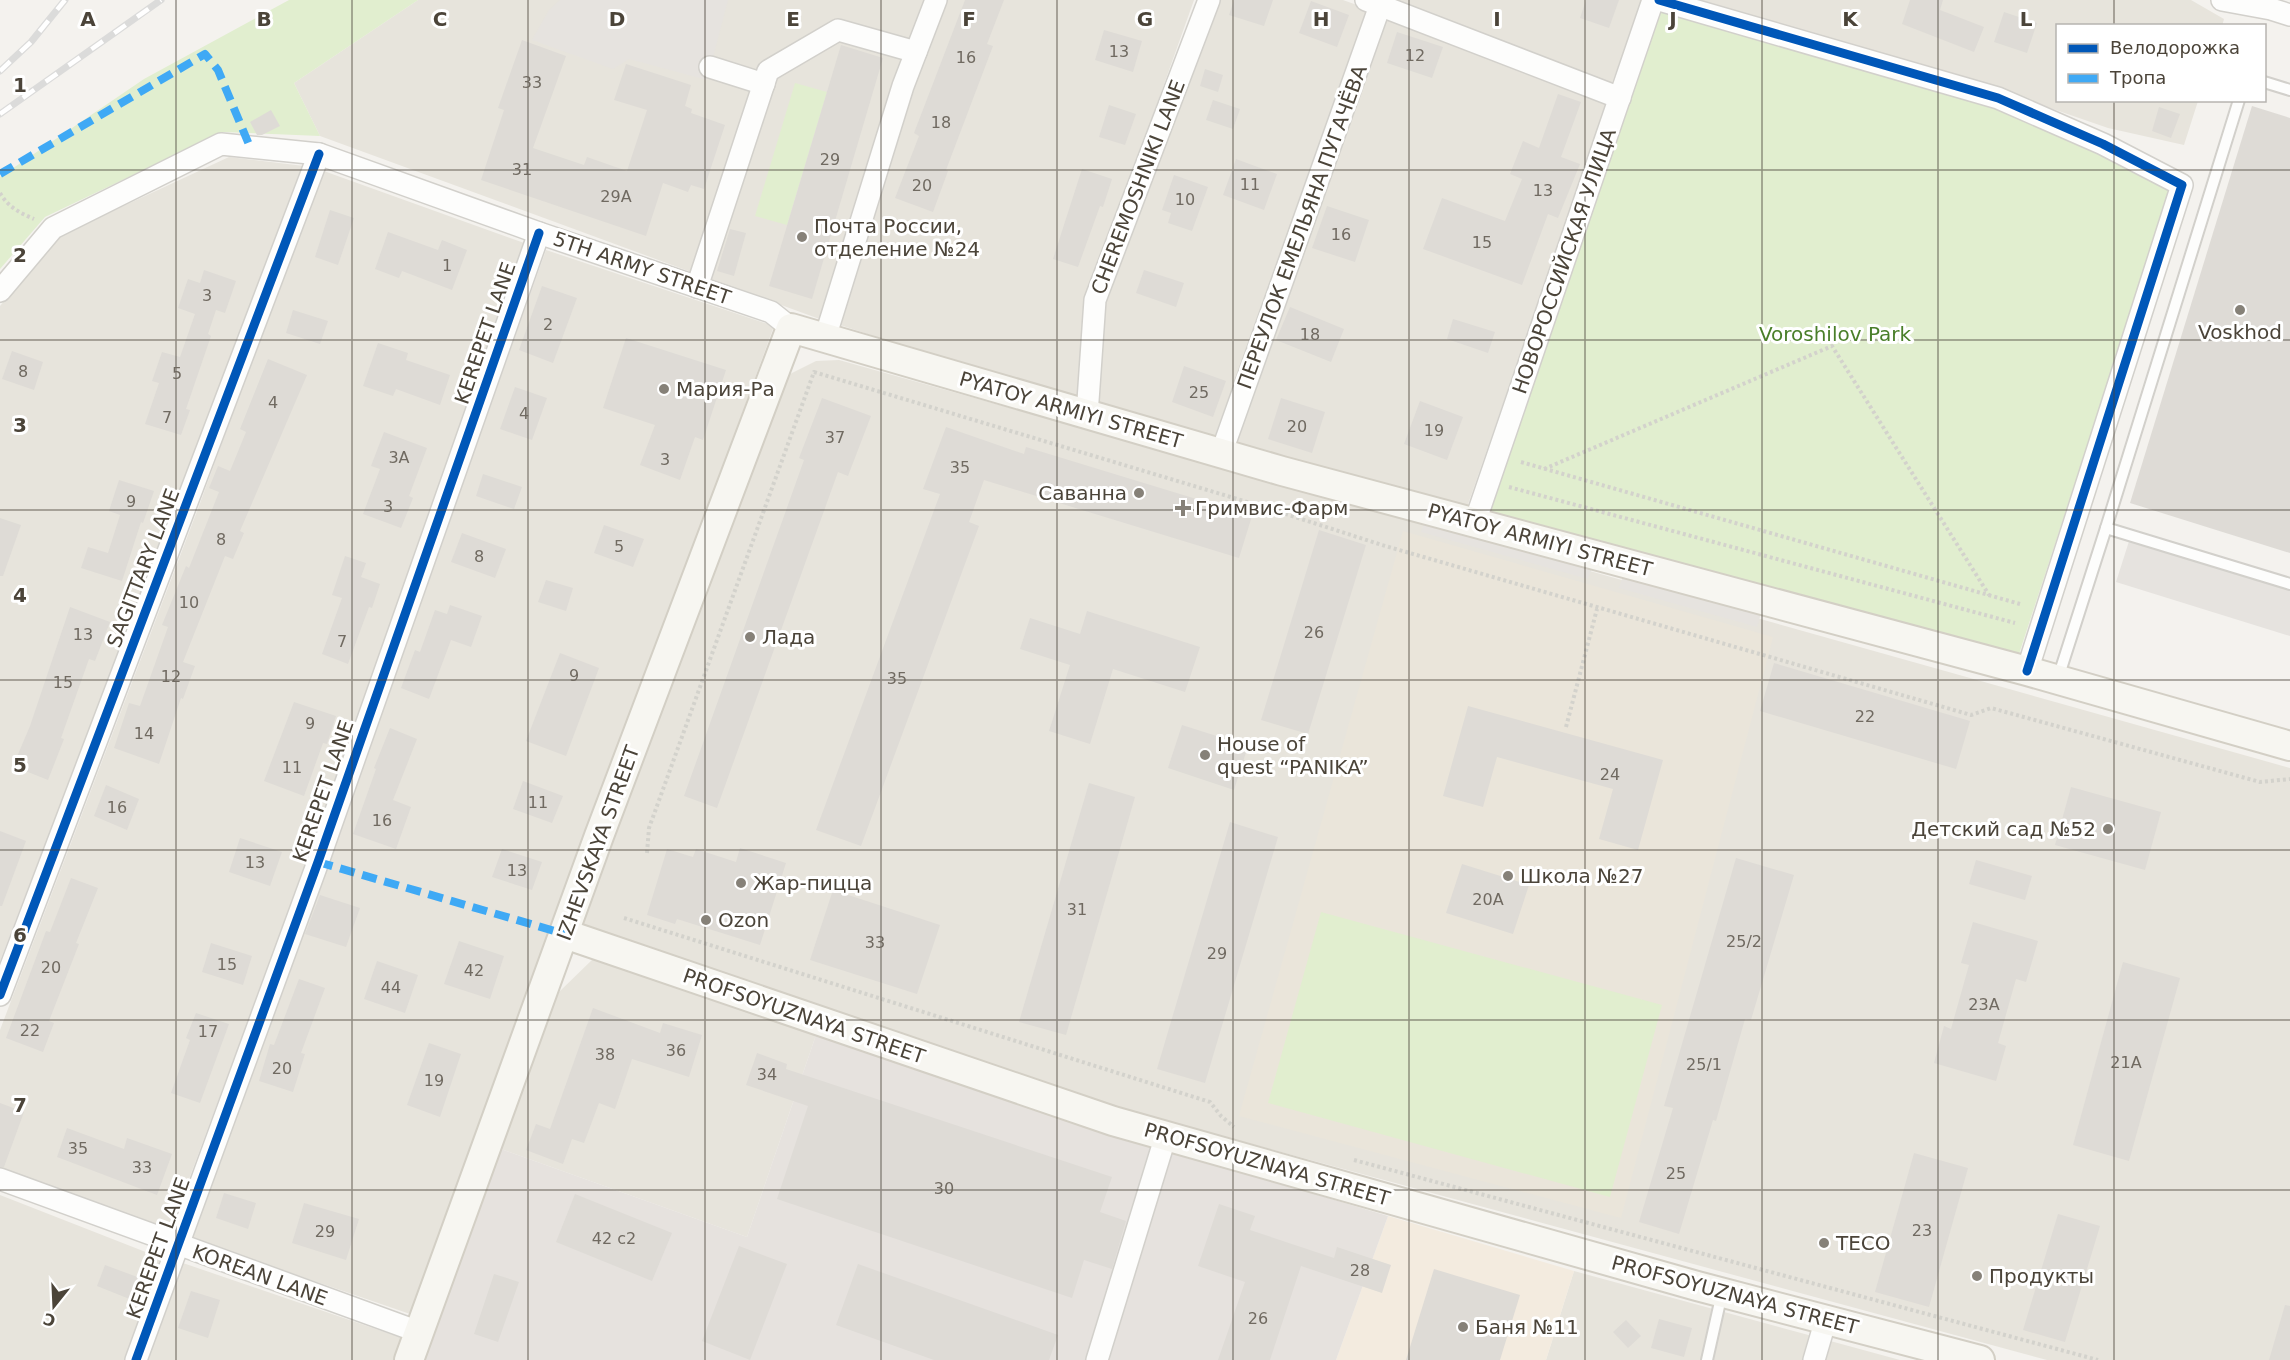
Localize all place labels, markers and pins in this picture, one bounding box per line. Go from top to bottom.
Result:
place label: Почта России, отделение №24 [814,214,980,261]
marker: Почта России, отделение №24 [795,230,809,244]
marker: Voskhod [2233,303,2247,317]
place label: Voskhod [2198,320,2282,344]
place label: Мария-Ра [676,377,775,401]
marker: Мария-Ра [657,382,671,396]
place label: Саванна [1038,481,1127,505]
marker: Саванна [1132,486,1146,500]
place label: Гримвис-Фарм [1195,496,1348,520]
marker: Гримвис-Фарм [1176,501,1190,515]
place label: Лада [762,625,815,649]
marker: Лада [743,630,757,644]
place label: House of quest “PANIKA” [1217,732,1369,779]
marker: House of quest “PANIKA” [1198,748,1212,762]
place label: Детский сад №52 [1911,817,2096,841]
marker: Детский сад №52 [2101,822,2115,836]
place label: Школа №27 [1520,864,1643,888]
marker: Школа №27 [1501,869,1515,883]
place label: Жар-пицца [753,871,872,895]
marker: Жар-пицца [734,876,748,890]
place label: Ozon [718,908,769,932]
marker: Ozon [699,913,713,927]
place label: ТЕСО [1835,1231,1891,1255]
marker: ТЕСО [1817,1236,1831,1250]
place label: Продукты [1989,1264,2094,1288]
marker: Продукты [1970,1269,1984,1283]
place label: Баня №11 [1475,1315,1579,1339]
marker: Баня №11 [1456,1320,1470,1334]

